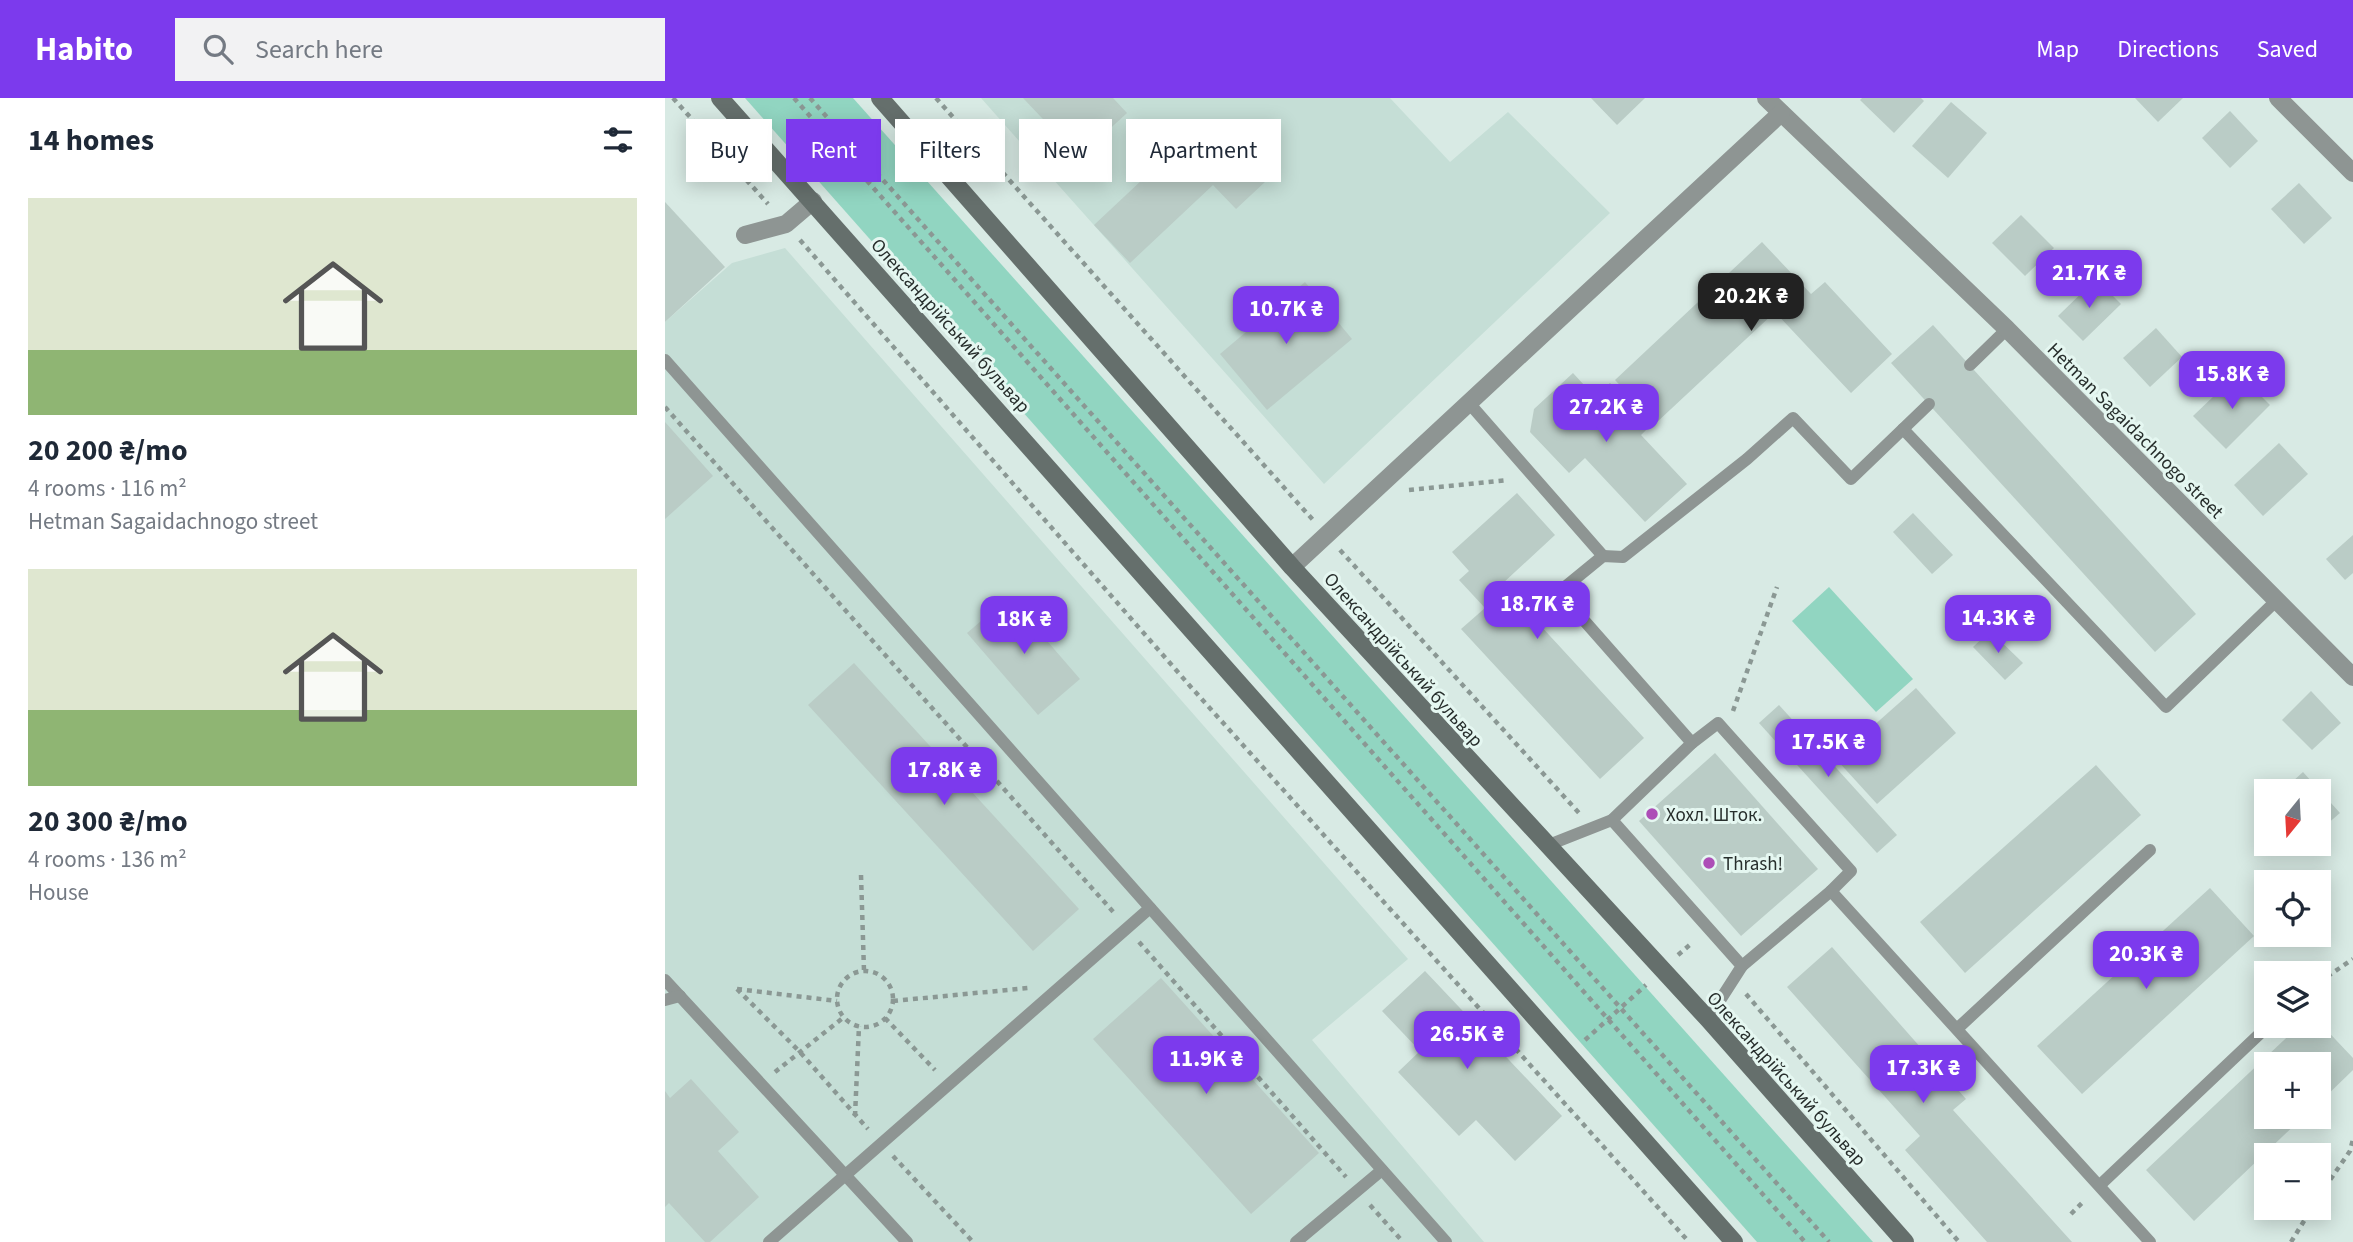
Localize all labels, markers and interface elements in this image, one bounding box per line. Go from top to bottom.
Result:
search box [175,18,665,81]
text: Habito [35,26,133,73]
icon: search [199,30,237,68]
text: Search here [255,31,383,68]
text: Map [2036,32,2079,67]
text: Directions [2117,32,2219,67]
text: Saved [2257,32,2318,67]
text: 14 homes [28,119,154,162]
chip: Buy [686,119,772,182]
chip: Rent [786,119,881,182]
chip: Filters [895,119,1005,182]
chip: New [1019,119,1112,182]
chip: Apartment [1126,119,1281,182]
icon: filters [599,121,637,159]
street label: Олександрійський бульвар [864,233,1036,419]
icon: home [270,243,396,369]
pin: 21.7K ₴ [2024,250,2154,310]
text: 21.7K ₴ [2052,256,2126,289]
pin: 20.2K ₴ [1686,274,1816,333]
text: 20.2K ₴ [1714,279,1788,312]
pin: 10.7K ₴ [1221,286,1351,346]
text: 10.7K ₴ [1249,292,1323,325]
street label: Hetman Sagaidachnogo street [2041,337,2230,526]
pin: 15.8K ₴ [2167,352,2297,411]
text: 15.8K ₴ [2195,357,2269,390]
pin: 27.2K ₴ [1541,384,1671,444]
text: 27.2K ₴ [1569,390,1643,423]
text: 20 200 ₴/mo [28,429,188,472]
text: 4 rooms · 116 m² [28,472,187,505]
text: Hetman Sagaidachnogo street [28,505,318,538]
street label: Олександрійський бульвар [1317,567,1489,753]
pin: 18.7K ₴ [1472,582,1602,641]
text: 18.7K ₴ [1500,587,1574,620]
pin: 18K ₴ [975,596,1073,656]
pin: 14.3K ₴ [1933,596,2063,655]
text: 14.3K ₴ [1961,601,2035,634]
text: 18K ₴ [996,602,1052,635]
icon: home [270,614,396,740]
pin: 17.5K ₴ [1763,720,1893,779]
text: 17.5K ₴ [1791,725,1865,758]
pin: 17.8K ₴ [879,748,1009,807]
text: 17.8K ₴ [907,753,981,786]
north arrow [2254,779,2331,856]
map controls [2254,779,2331,1220]
text: 20 300 ₴/mo [28,800,188,843]
place label: Хохл. Шток. [1666,802,1762,829]
marker: Хохл. Шток. [1644,806,1660,822]
text: 4 rooms · 136 m² [28,843,187,876]
place label: Thrash! [1723,851,1783,878]
marker: Thrash! [1701,855,1717,871]
button: locate [2254,870,2331,947]
text: House [28,876,89,909]
pin: 20.3K ₴ [2081,932,2211,991]
text: 20.3K ₴ [2109,937,2183,970]
button: layers [2254,961,2331,1038]
street label: Олександрійський бульвар [1700,986,1872,1172]
pin: 26.5K ₴ [1402,1012,1532,1071]
text: 26.5K ₴ [1430,1017,1504,1050]
pin: 11.9K ₴ [1141,1037,1271,1096]
text: 11.9K ₴ [1169,1042,1243,1075]
pin: 17.3K ₴ [1858,1046,1988,1105]
text: 17.3K ₴ [1886,1051,1960,1084]
button: + [2254,1052,2331,1129]
button: − [2254,1143,2331,1220]

